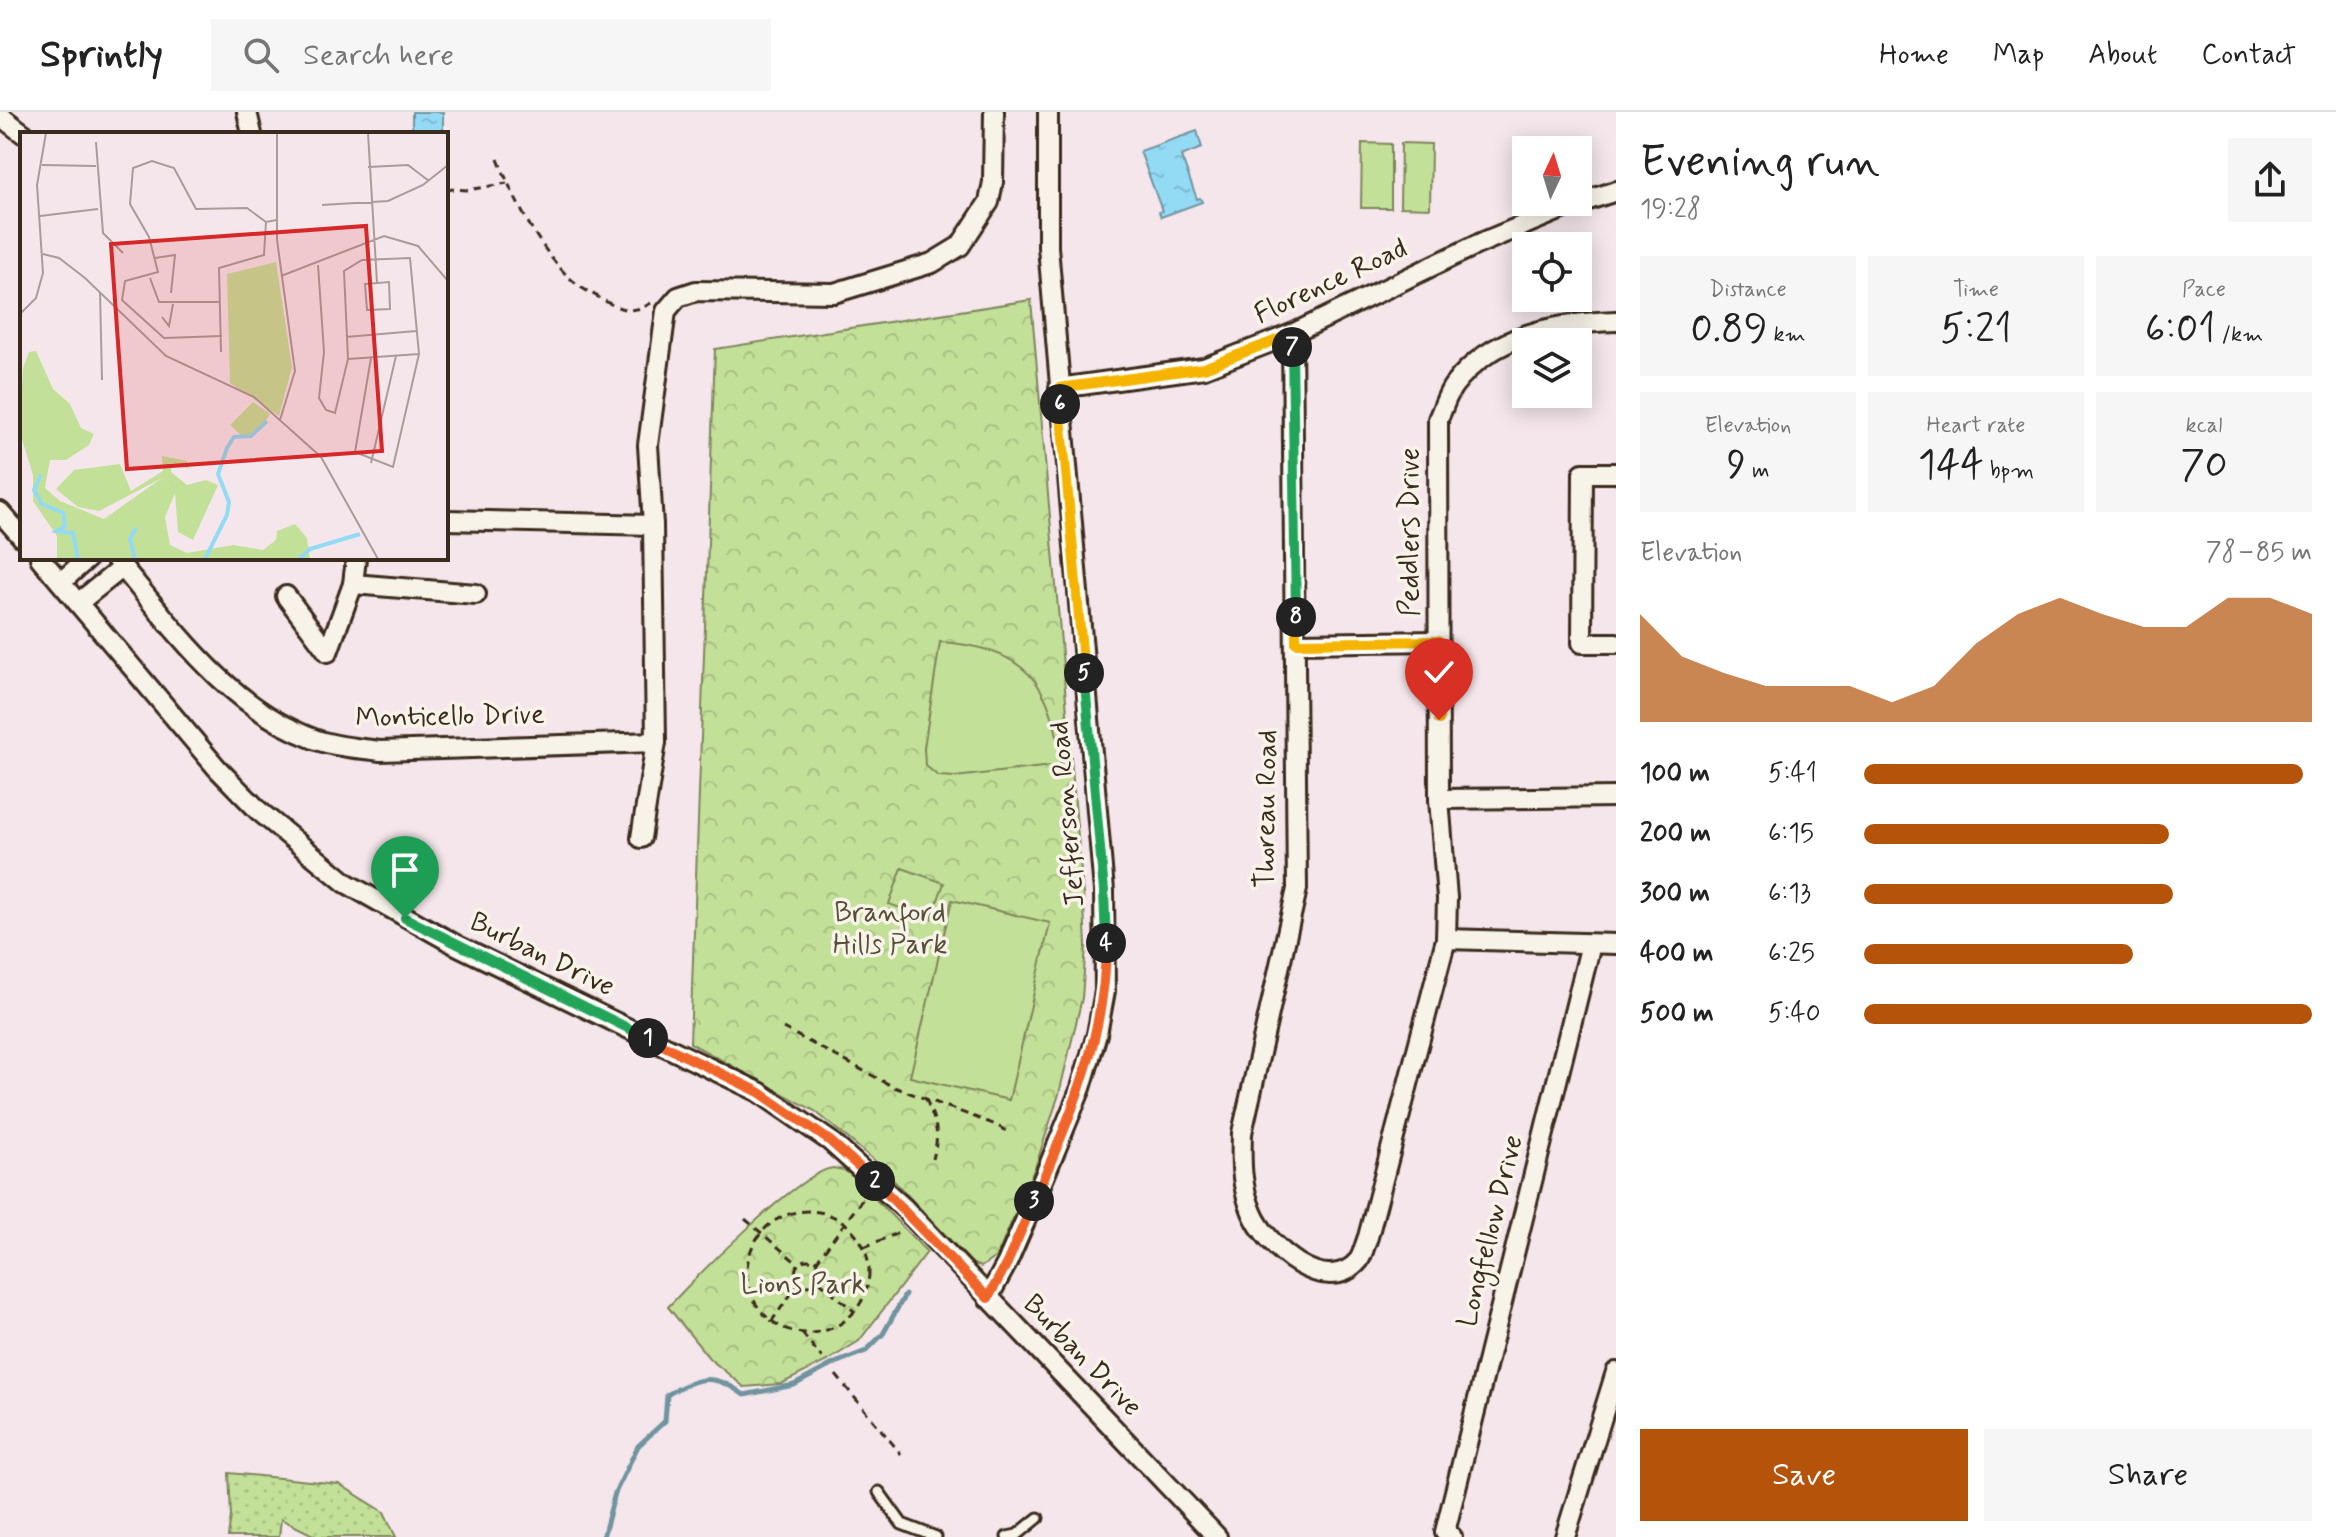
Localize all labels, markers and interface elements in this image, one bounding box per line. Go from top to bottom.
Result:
search box [211,19,771,91]
text: Sprintly [40,31,163,80]
icon: search [239,33,283,77]
text: Search here [303,36,454,75]
text: Home [1879,37,1949,74]
text: Map [1993,37,2044,74]
text: About [2088,37,2157,74]
text: Contact [2201,37,2296,74]
inset map [20,132,448,560]
text: Evening run [1640,134,1880,192]
north arrow [1512,136,1592,216]
map controls [1512,136,1592,408]
button: share [2228,138,2312,222]
text: 19:28 [1640,193,1701,227]
street label: Florence Road [1248,230,1414,334]
button: locate [1512,232,1592,312]
text: Distance [1709,276,1787,304]
text: Time [1953,276,1999,304]
text: Pace [2182,276,2226,304]
text: 0.89 [1690,304,1768,356]
text: 5:21 [1940,304,2012,356]
text: 6:01 [2145,304,2216,356]
text: km [1768,321,1806,349]
text: /km [2216,321,2263,349]
pin: 7 [1272,327,1312,367]
button: layers [1512,328,1592,408]
text: 7 [1285,333,1299,361]
pin: 6 [1040,384,1080,424]
text: 6 [1054,390,1066,418]
text: Elevation [1705,412,1791,440]
text: Heart rate [1927,412,2025,440]
text: kcal [2186,412,2222,440]
text: 9 [1726,440,1746,492]
text: 144 [1918,440,1984,492]
text: 70 [2180,440,2228,492]
street label: Peddlers Drive [1392,448,1429,616]
text: m [1746,457,1770,485]
text: bpm [1984,457,2034,485]
text: Elevation [1640,536,1742,570]
text: 78–85 m [2206,536,2312,570]
pin: 8 [1276,597,1316,637]
text: 8 [1290,603,1302,631]
pin [1405,638,1473,720]
icon: check [1417,650,1461,694]
pin: 5 [1064,653,1104,693]
text: 5 [1077,659,1091,687]
street label: Monticello Drive [355,697,545,737]
street label: Jefferson Road [1041,719,1095,909]
street label: Thoreau Road [1247,730,1287,888]
text: 100 m [1640,757,1710,791]
text: 5:41 [1768,757,1817,791]
text: 200 m [1640,817,1711,851]
text: 6:15 [1768,817,1814,851]
pin [371,836,439,918]
icon: arrive [383,848,427,892]
text: 300 m [1640,877,1710,911]
text: 6:13 [1768,877,1811,911]
park label: Branford Hills Park [833,895,947,964]
street label: Burban Drive [463,904,621,1006]
pin: 4 [1086,923,1126,963]
text: 4 [1100,929,1112,957]
text: 400 m [1640,937,1713,971]
text: 6:25 [1768,937,1815,971]
text: 500 m [1640,997,1714,1031]
text: 5:40 [1768,997,1821,1031]
pin: 1 [628,1018,668,1058]
text: 1 [643,1024,653,1052]
street label: Longfellow Drive [1449,1131,1535,1331]
pin: 2 [855,1161,895,1201]
text: 2 [870,1167,880,1195]
pin: 3 [1014,1181,1054,1221]
text: 3 [1029,1187,1039,1215]
park label: Lions Park [740,1267,866,1304]
street label: Burban Drive [1014,1287,1150,1425]
button: Save [1640,1429,1968,1521]
button: Share [1984,1429,2312,1521]

